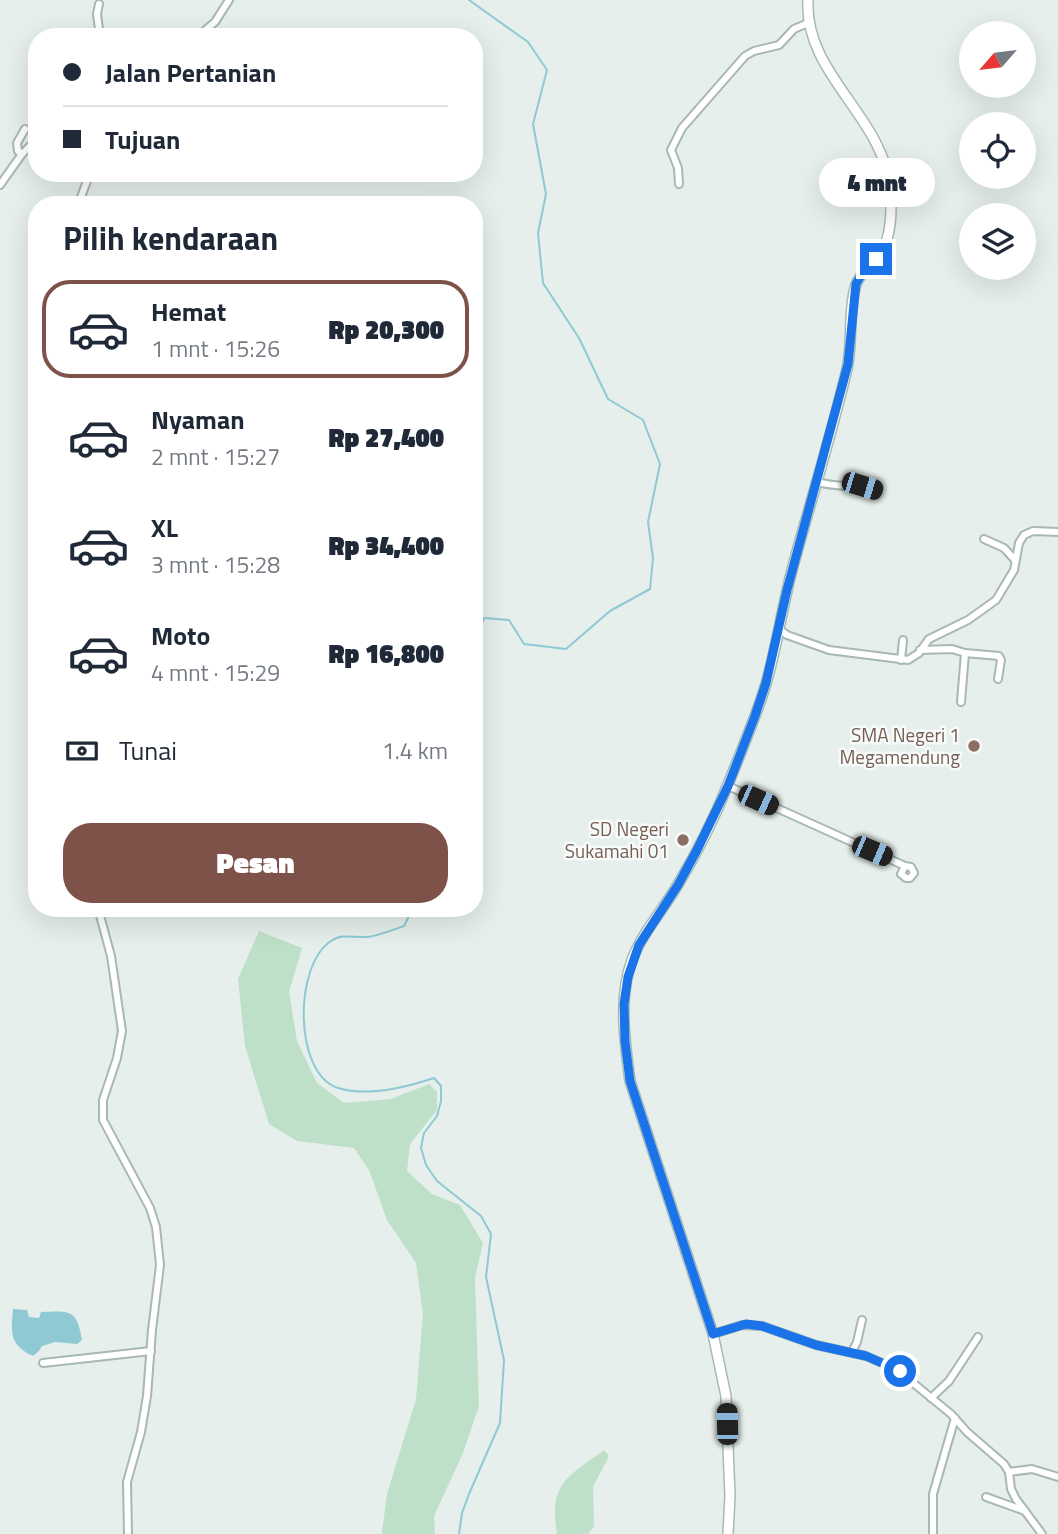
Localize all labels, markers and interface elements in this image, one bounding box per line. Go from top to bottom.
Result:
north arrow [959,21,1036,98]
map controls [959,21,1036,280]
text: Jalan Pertanian [105,53,276,92]
button: locate [959,112,1036,189]
text: Tujuan [105,120,180,159]
callout: 4 mnt [818,158,934,206]
text: 4 mnt [847,165,907,200]
button: layers [959,203,1036,280]
text: Pilih kendaraan [63,214,278,262]
route end [860,243,892,275]
text: Hemat [151,292,226,331]
icon: car [67,298,130,361]
text: Rp 20,300 [329,310,444,349]
text: 1 mnt · 15:26 [151,331,280,366]
text: Nyaman [151,400,245,439]
icon: car [67,406,130,469]
text: Rp 27,400 [329,418,444,457]
text: 2 mnt · 15:27 [151,439,280,474]
car [839,470,886,502]
text: XL [151,508,178,547]
icon: car [67,514,130,577]
text: Rp 34,400 [329,526,444,565]
text: 3 mnt · 15:28 [151,547,280,582]
text: Moto [151,616,210,655]
icon: car [67,622,130,685]
text: Rp 16,800 [329,634,444,673]
text: 4 mnt · 15:29 [151,655,280,690]
place label: SMA Negeri 1 Megamendung [839,720,960,771]
text: Tunai [119,731,177,770]
icon: cash [63,732,101,770]
text: 1.4 km [382,733,448,768]
marker: SMA Negeri 1 Megamendung [966,738,982,754]
car [735,782,782,818]
place label: SD Negeri Sukamahi 01 [565,814,669,865]
button: Pesan [63,823,448,903]
marker: SD Negeri Sukamahi 01 [675,832,691,848]
car [849,833,896,869]
route start [884,1355,916,1387]
car [717,1403,738,1445]

